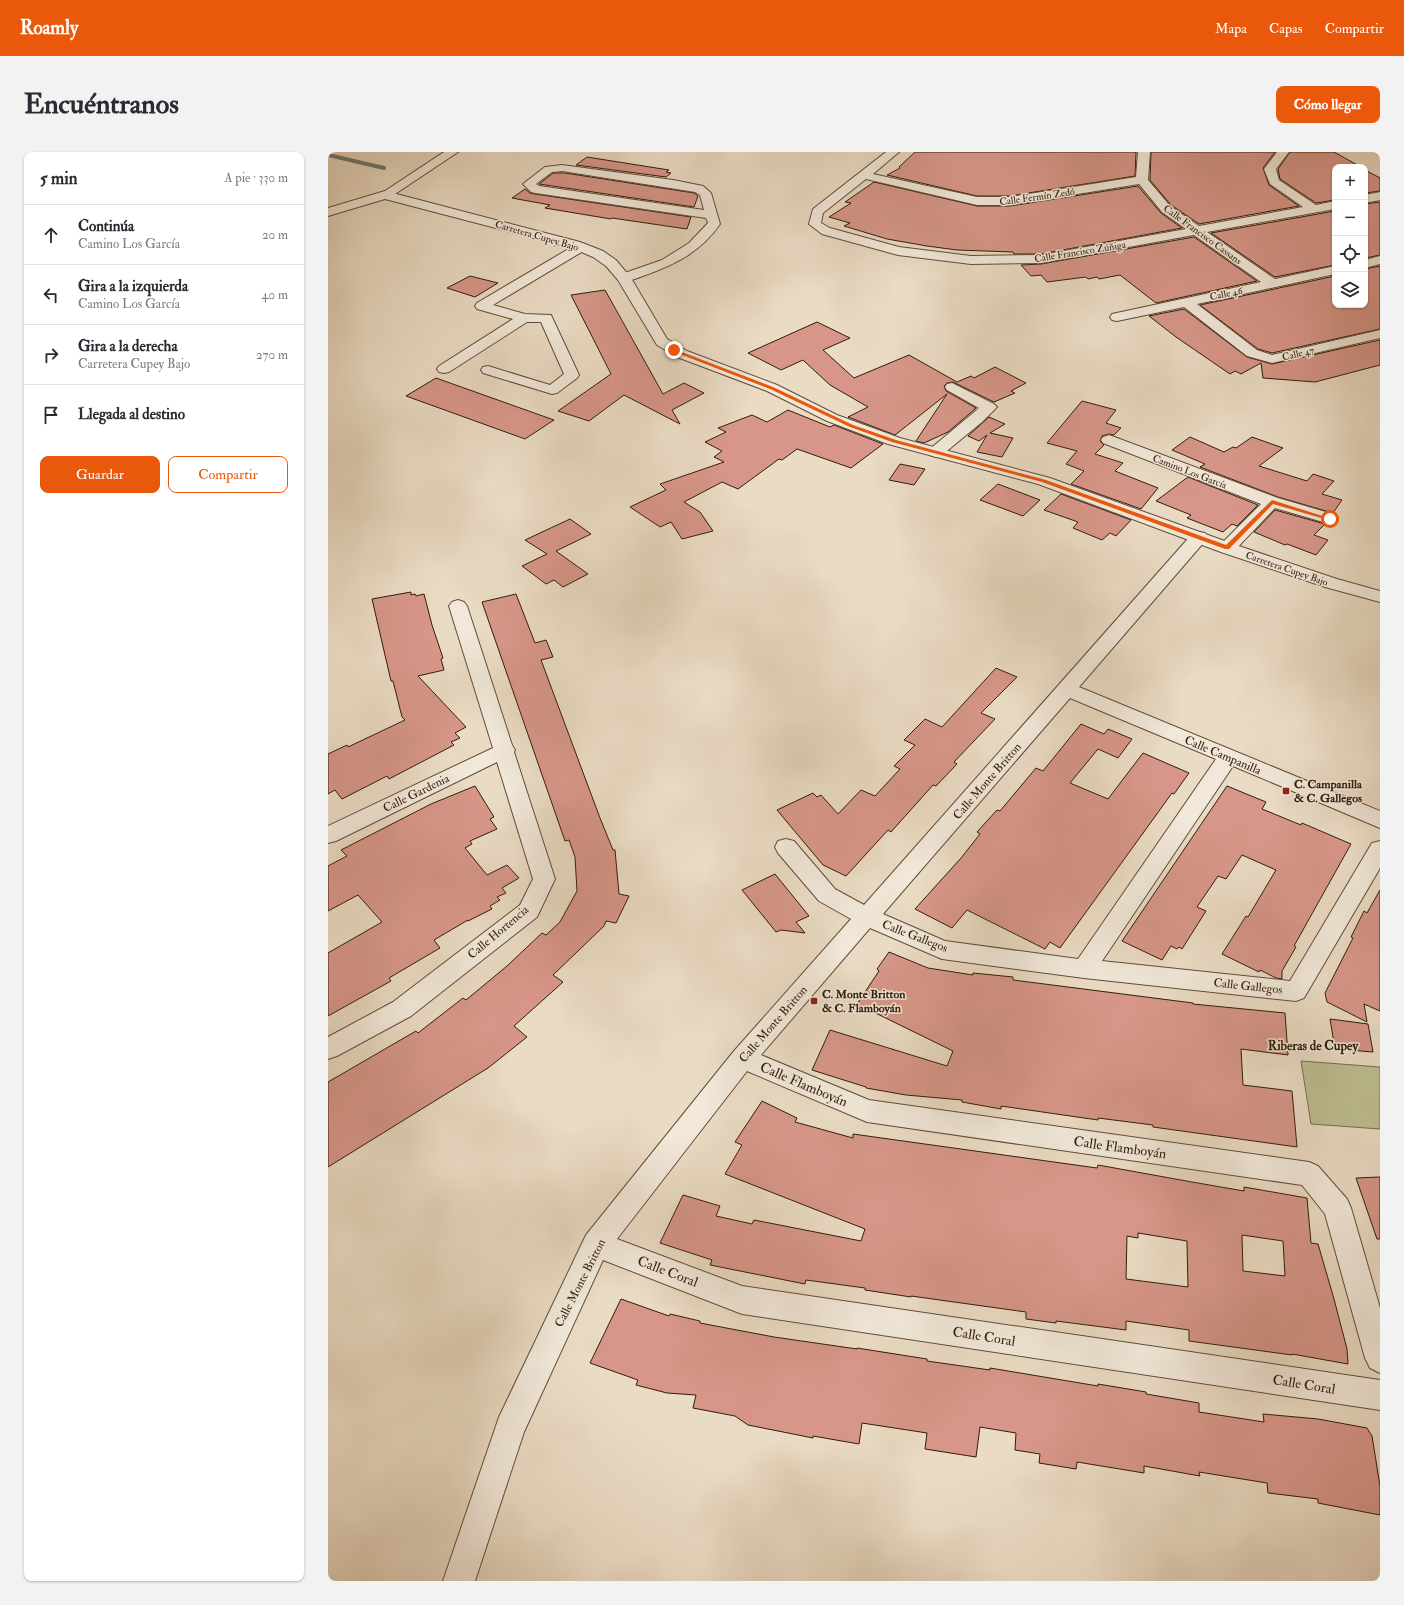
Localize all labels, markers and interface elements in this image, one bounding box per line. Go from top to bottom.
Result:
text: Roamly [20,16,78,40]
text: Mapa [1215,20,1247,37]
text: Capas [1269,20,1303,37]
text: Compartir [1325,20,1384,37]
button: Cómo llegar [1276,86,1380,123]
text: Encuéntranos [24,87,179,122]
map controls [1332,164,1368,308]
button: + [1332,164,1368,200]
text: 5 min [40,168,78,189]
text: A pie · 330 m [224,170,288,186]
street label: Calle Fermín Zedó [999,186,1076,208]
button: − [1332,200,1368,236]
street label: Calle Francisco Cassans [1161,202,1244,268]
text: Continúa [78,217,134,236]
street label: Carretera Cupey Bajo [493,218,580,255]
icon: ahead [40,224,62,246]
text: 20 m [262,227,288,243]
text: Camino Los García [78,236,180,252]
button: locate [1332,236,1368,272]
street label: Calle Francisco Zúñiga [1034,239,1128,265]
button: layers [1332,272,1368,308]
text: Gira a la izquierda [78,277,188,296]
icon: left [40,284,62,306]
street label: Calle 46 [1209,284,1245,303]
text: 40 m [262,287,288,303]
text: Camino Los García [78,296,180,312]
text: Gira a la derecha [78,337,178,356]
route end [665,341,683,359]
icon: right [40,344,62,366]
street label: Calle 47 [1281,344,1316,363]
text: 270 m [256,347,288,363]
text: Carretera Cupey Bajo [78,356,190,372]
icon: arrive [40,404,62,426]
text: Llegada al destino [78,405,185,424]
street label: Camino Los García [1151,452,1229,492]
button: Guardar [40,456,160,493]
button: Compartir [168,456,288,493]
route start [1321,510,1339,528]
street label: Carretera Cupey Bajo [1244,549,1330,590]
street label: Calle Campanilla [1182,733,1264,779]
street label: Calle Monte Britton [950,740,1025,823]
street label: Calle Gardenia [381,770,453,816]
place label: C. Campanilla & C. Gallegos [1294,777,1363,806]
marker: C. Campanilla & C. Gallegos [1281,786,1291,796]
street label: Calle Hortencia [465,902,533,962]
street label: Calle Gallegos [880,917,950,956]
street label: Calle Gallegos [1213,975,1283,998]
street label: Calle Monte Britton [736,983,811,1066]
place label: C. Monte Britton & C. Flamboyán [822,987,906,1016]
marker: C. Monte Britton & C. Flamboyán [809,996,819,1006]
district label: Riberas de Cupey [1268,1038,1359,1055]
street label: Calle Flamboyán [757,1058,850,1111]
street label: Calle Flamboyán [1072,1133,1167,1163]
street label: Calle Monte Britton [552,1237,609,1330]
street label: Calle Coral [635,1252,701,1291]
street label: Calle Coral [951,1323,1017,1350]
street label: Calle Coral [1271,1371,1337,1398]

